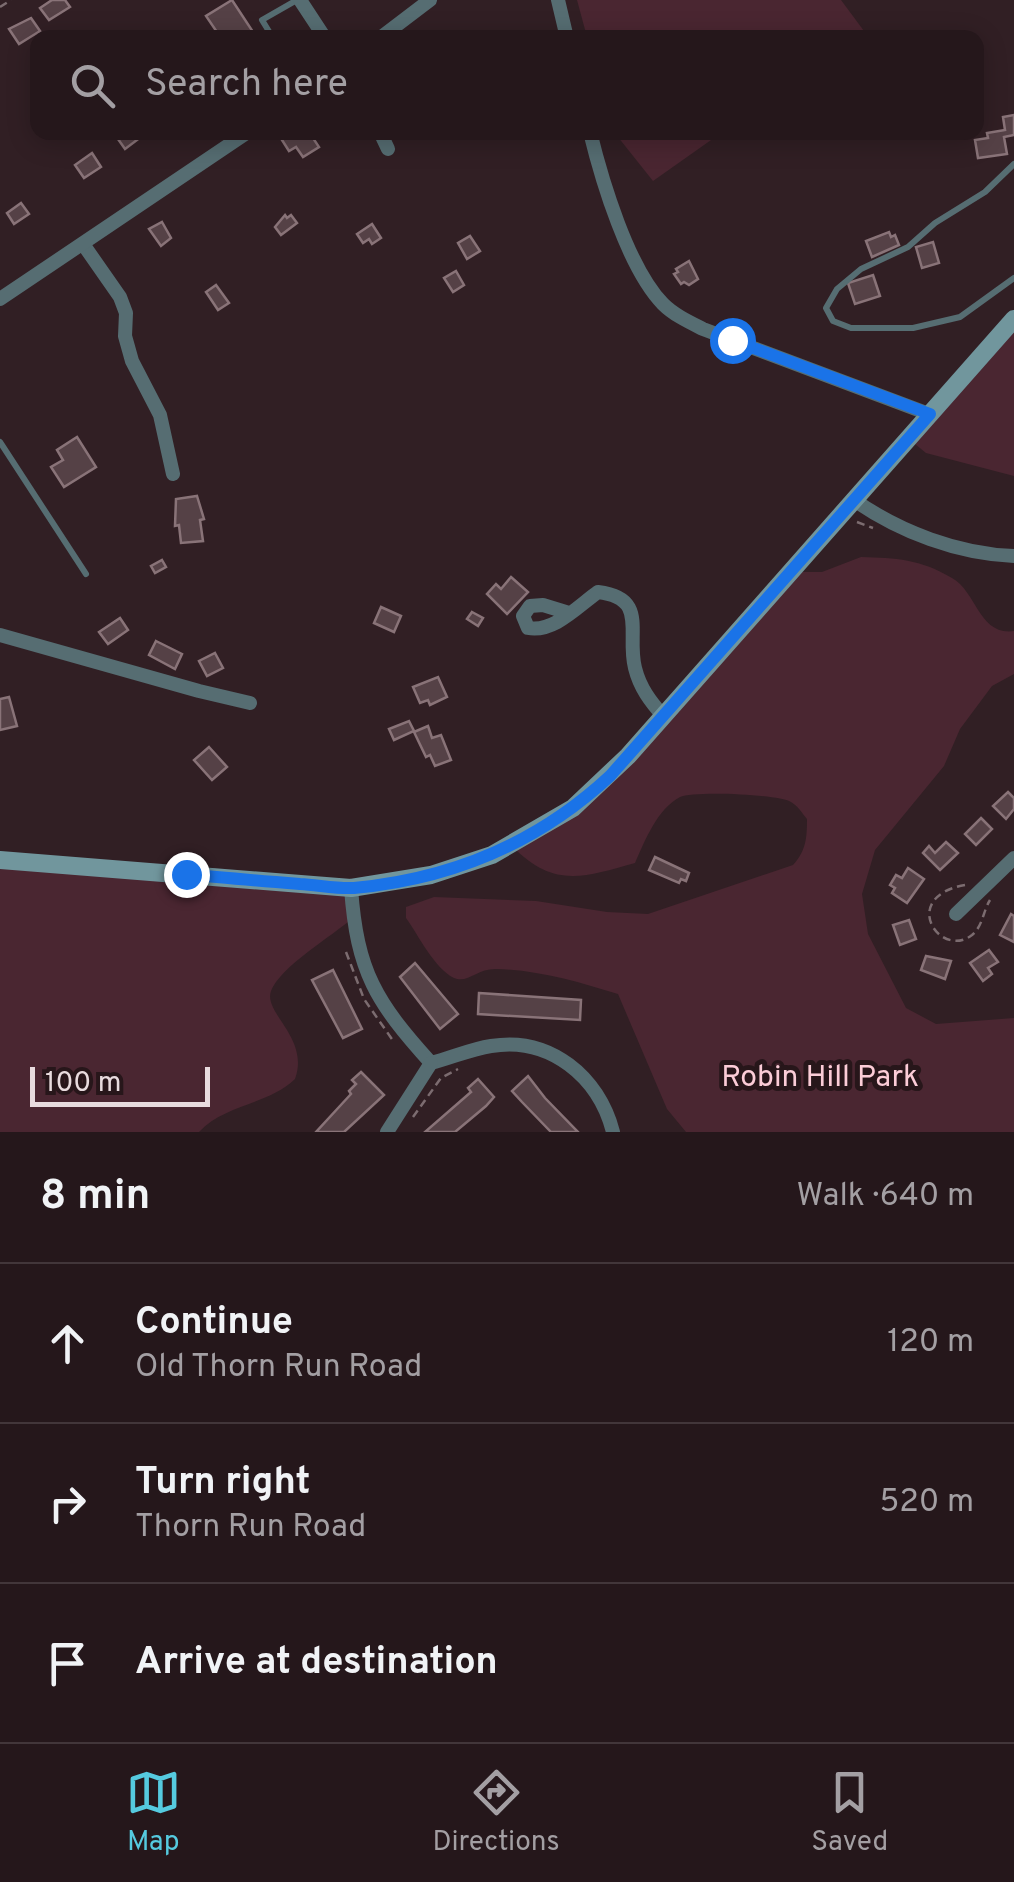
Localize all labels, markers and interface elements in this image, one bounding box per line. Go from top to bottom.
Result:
search box [30,30,984,140]
icon: search [65,58,120,113]
text: Search here [145,61,348,110]
route start [710,318,756,364]
route end [164,852,210,898]
park label: Robin Hill Park [721,1060,919,1097]
scale bar [30,1062,210,1106]
text: 100 m [45,1066,121,1102]
text: 8 min [40,1171,150,1224]
text: Walk · 640 m [797,1177,974,1217]
text: Continue [135,1299,293,1348]
icon: ahead [40,1316,95,1371]
text: 120 m [887,1323,974,1363]
text: Old Thorn Run Road [135,1348,422,1388]
text: Turn right [135,1459,310,1508]
icon: right [40,1476,95,1531]
text: 520 m [880,1483,974,1523]
text: Thorn Run Road [135,1508,366,1548]
icon: arrive [40,1636,95,1691]
text: Arrive at destination [135,1639,498,1688]
tab: Map [126,1765,181,1861]
tab: Directions [432,1765,560,1861]
tab: Saved [811,1765,888,1861]

